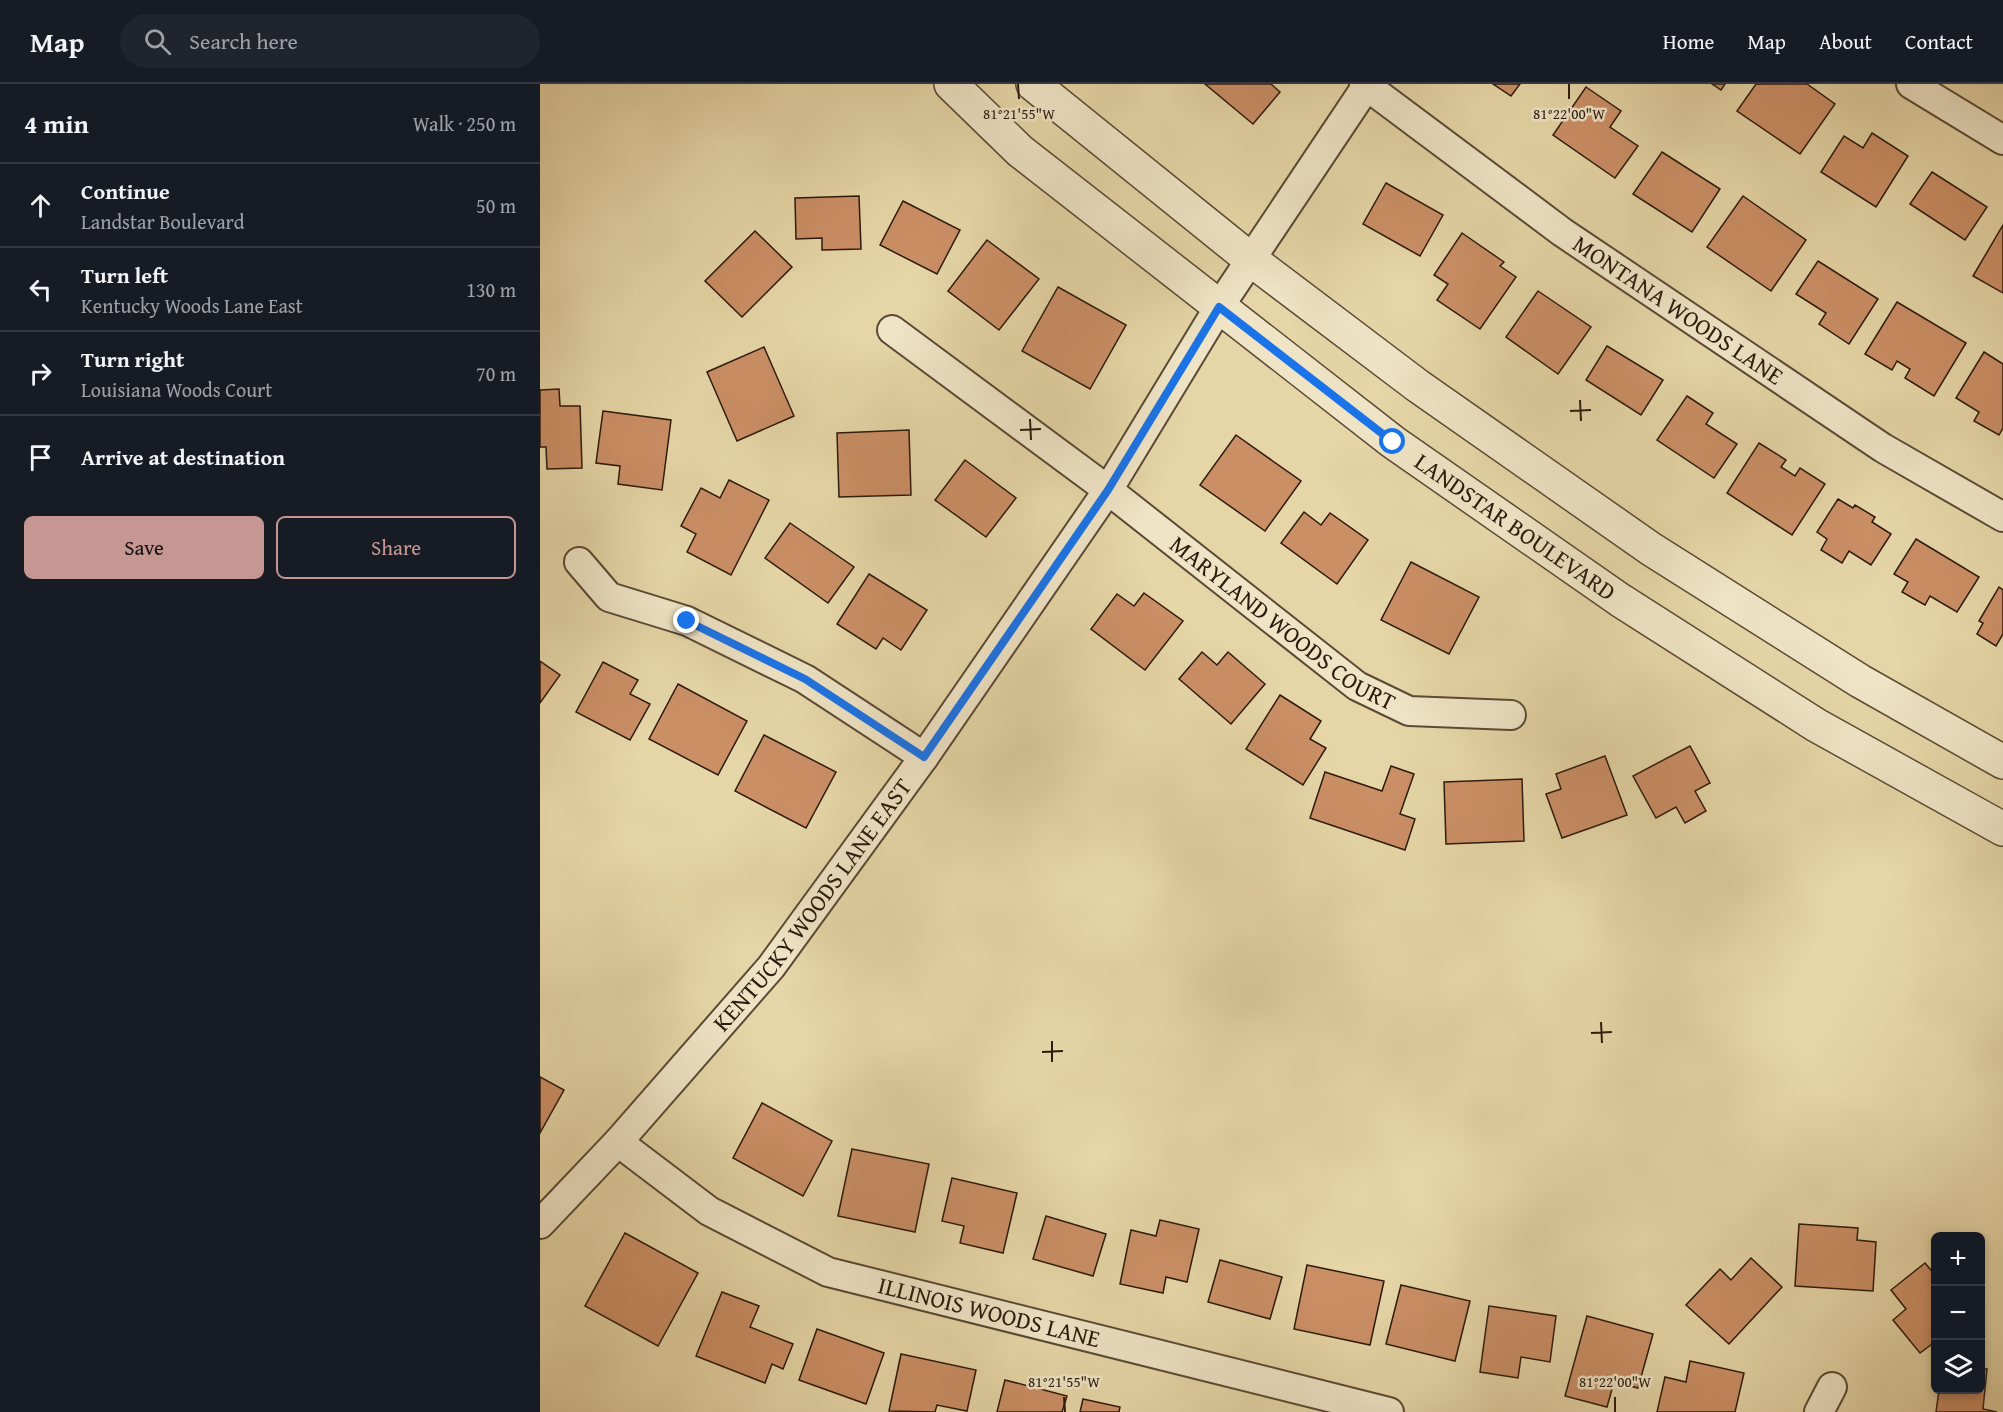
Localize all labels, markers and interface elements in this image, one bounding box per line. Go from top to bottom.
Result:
search box [120,14,540,68]
text: Map [30,21,84,62]
icon: search [141,25,174,58]
text: Search here [189,25,298,57]
text: Home [1663,26,1714,57]
text: Map [1747,26,1786,57]
text: About [1819,26,1872,57]
text: Contact [1905,26,1973,57]
text: 81°21'55"W [983,103,1055,124]
text: 81°22'00"W [1533,103,1605,124]
text: 4 min [24,104,89,143]
text: Walk · 250 m [413,109,516,138]
text: Continue [81,175,170,207]
icon: ahead [24,189,57,222]
text: 50 m [476,191,516,220]
text: Landstar Boulevard [81,207,244,236]
street label: MONTANA WOODS LANE [1566,226,1790,393]
text: Turn left [81,259,168,291]
icon: left [24,273,57,306]
text: 130 m [466,275,516,304]
text: Kentucky Woods Lane East [81,291,303,320]
text: Turn right [81,343,184,375]
icon: right [24,357,57,390]
text: 70 m [476,359,516,388]
text: Louisiana Woods Court [81,375,272,404]
route start [1379,428,1405,454]
icon: arrive [24,441,57,474]
text: Arrive at destination [81,441,285,473]
street label: LANDSTAR BOULEVARD [1408,444,1623,609]
button: Save [24,516,264,579]
button: Share [276,516,516,579]
street label: MARYLAND WOODS COURT [1162,527,1402,719]
route end [673,607,699,633]
street label: KENTUCKY WOODS LANE EAST [704,771,920,1039]
map controls [1931,1232,1985,1394]
button: + [1931,1232,1985,1286]
street label: ILLINOIS WOODS LANE [875,1267,1104,1356]
button: − [1931,1286,1985,1340]
button: layers [1931,1340,1985,1394]
text: 81°21'55"W [1028,1371,1100,1392]
text: 81°22'00"W [1579,1371,1651,1392]

